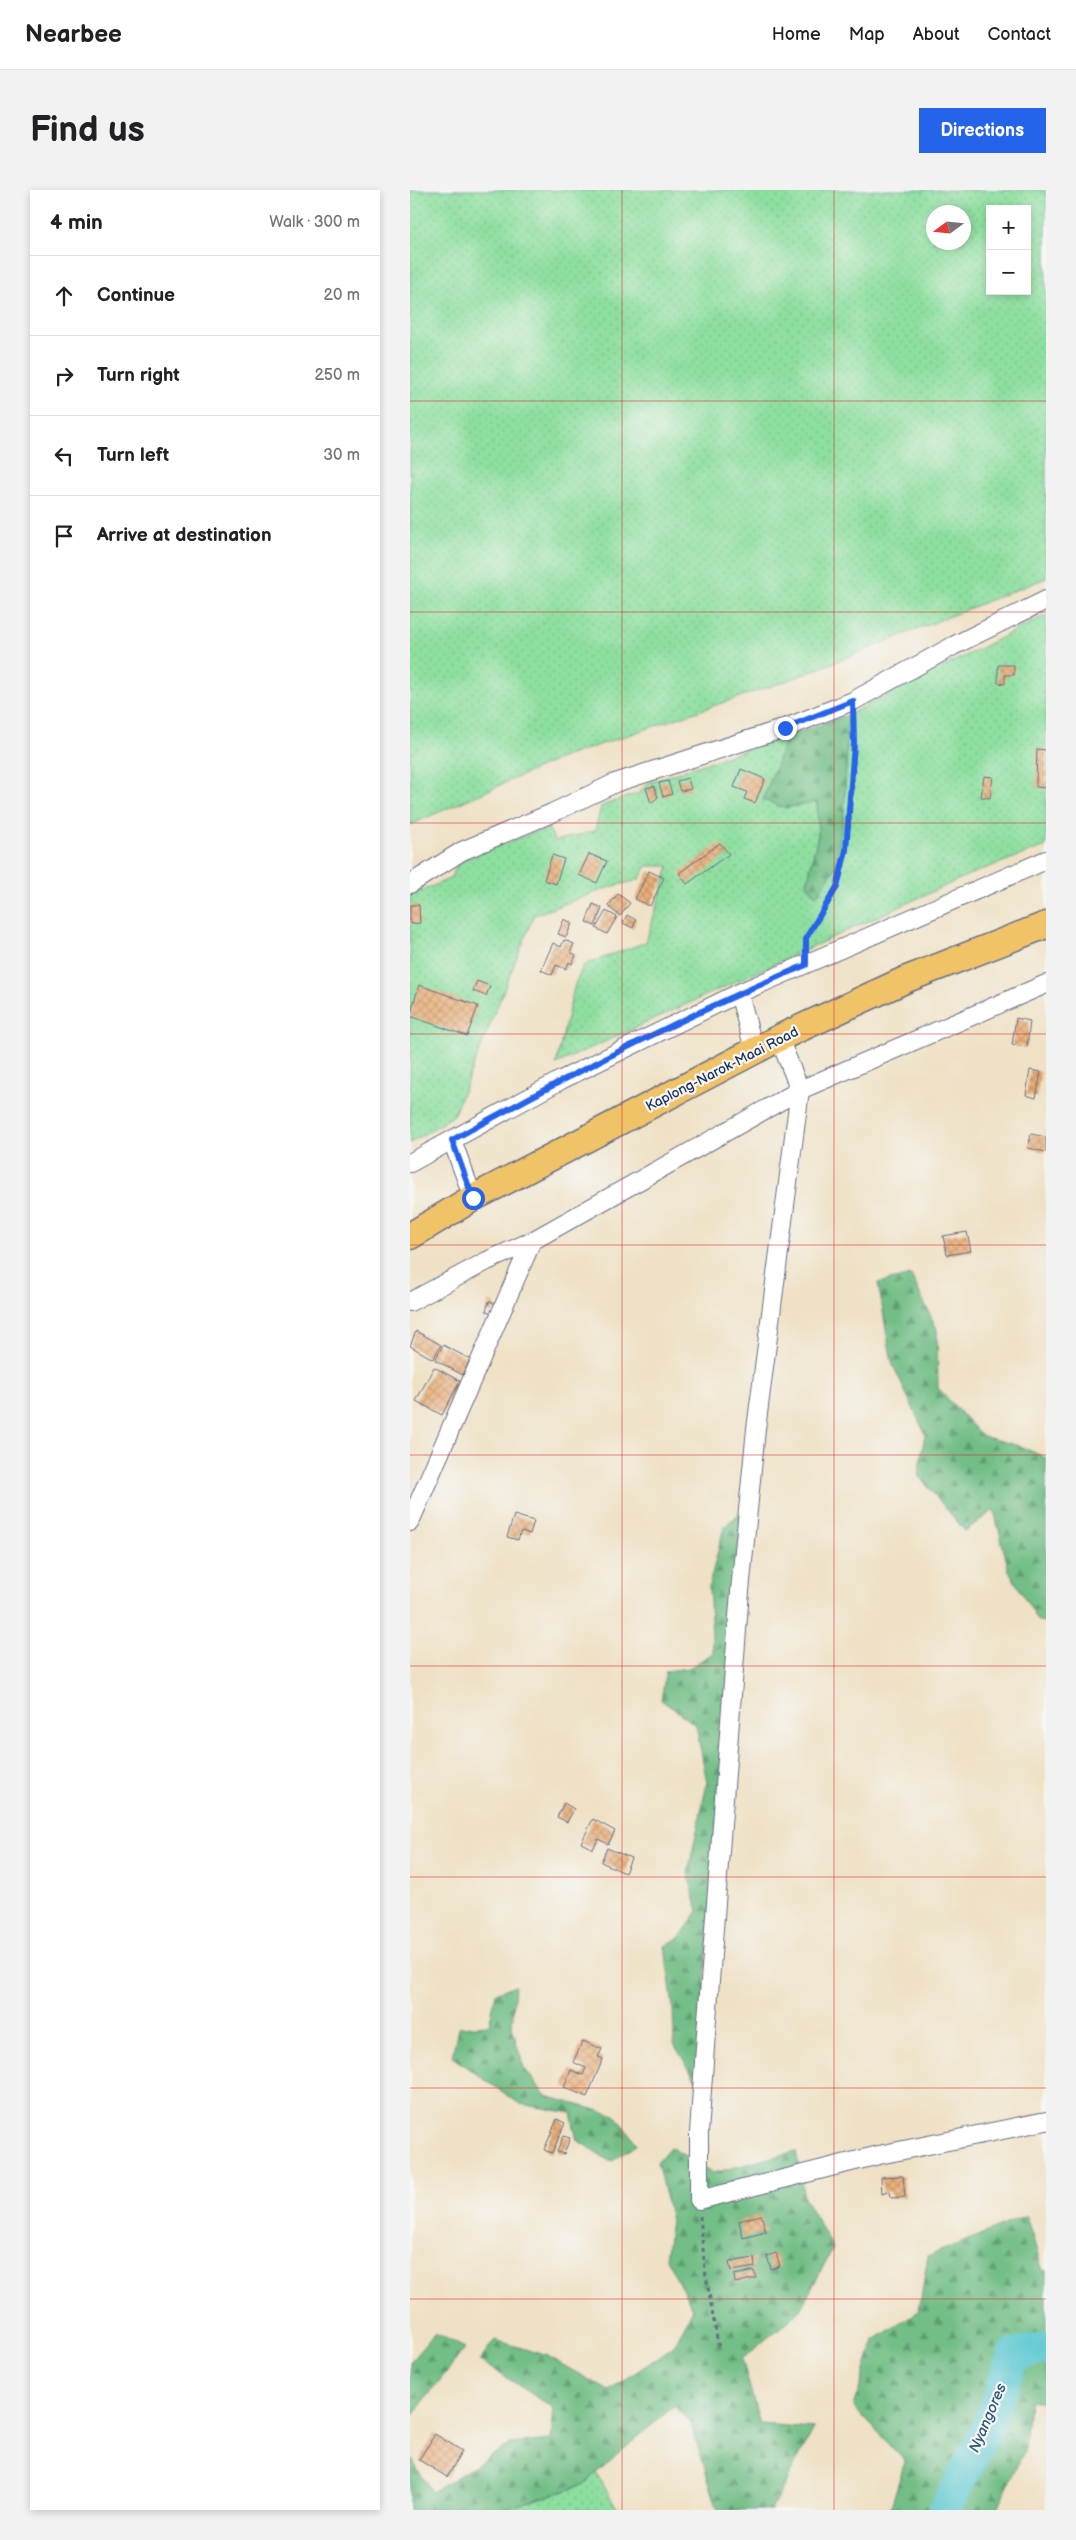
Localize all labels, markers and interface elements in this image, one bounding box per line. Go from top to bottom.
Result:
text: Nearbee [25,20,122,49]
text: Home [772,24,821,45]
text: Map [849,24,885,45]
text: About [913,24,960,45]
text: Contact [988,24,1051,45]
button: Directions [919,108,1046,153]
text: Find us [30,109,145,152]
north arrow [926,205,971,250]
map controls [986,205,1031,295]
button: + [986,205,1031,250]
text: 4 min [50,210,103,235]
text: Walk · 300 m [269,213,360,232]
button: − [986,250,1031,295]
icon: ahead [50,282,78,310]
text: Continue [97,284,175,307]
text: 20 m [324,286,360,305]
icon: right [50,362,78,390]
text: Turn right [97,364,180,387]
text: 250 m [314,366,360,385]
icon: left [50,442,78,470]
text: Turn left [97,444,169,467]
text: 30 m [323,446,360,465]
icon: arrive [50,522,78,550]
text: Arrive at destination [97,524,272,547]
route end [774,717,797,740]
street label: Kaplong-Narok-Maai Road [643,1023,801,1115]
route start [462,1187,485,1210]
water label: Nyangores [965,2380,1011,2455]

